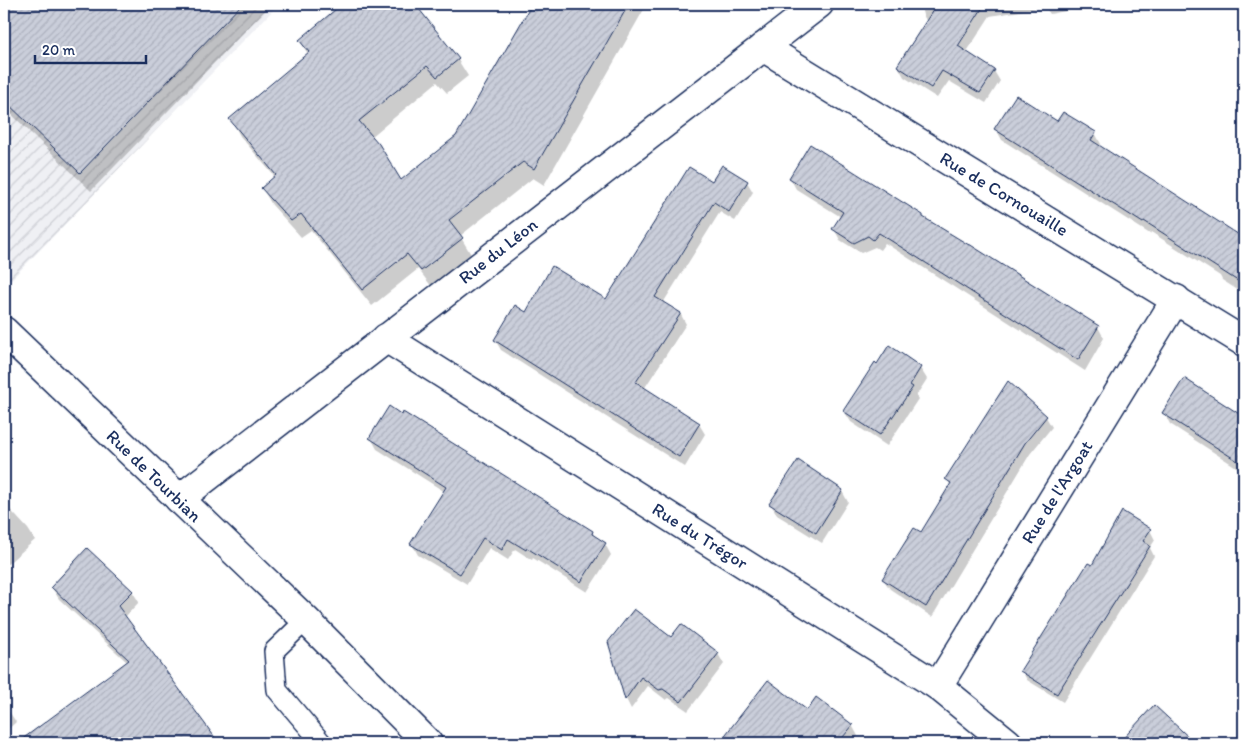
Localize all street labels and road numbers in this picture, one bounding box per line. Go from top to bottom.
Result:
street label: Rue de Cornouaille [936,147,1072,241]
street label: Rue du Léon [454,213,542,289]
street label: Rue de Tourbian [102,425,206,527]
street label: Rue de l'Argoat [1017,436,1098,548]
street label: Rue du Trégor [648,498,753,575]

